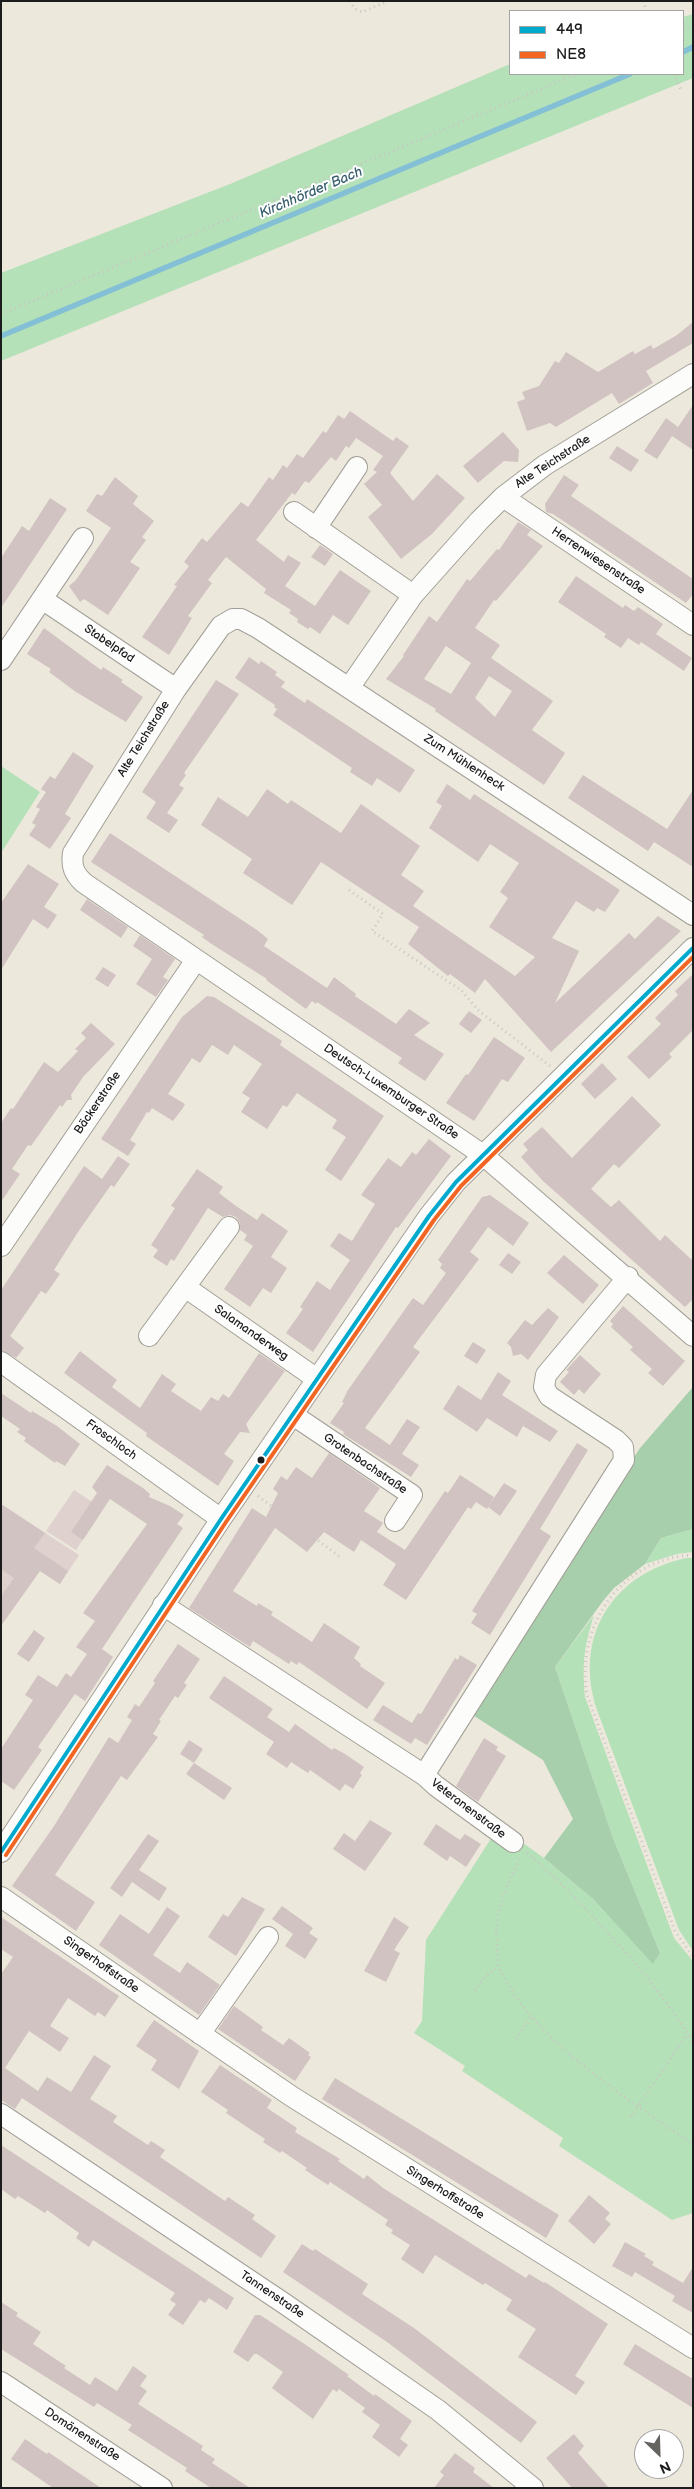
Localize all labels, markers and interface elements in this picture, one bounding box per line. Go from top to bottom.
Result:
legend [509,10,684,75]
text: 449 [556,20,583,39]
text: NE8 [556,45,586,64]
water label: Kirchhörder Bach [257,164,365,222]
street label: Alte Teichstraße [513,432,593,492]
street label: Herrenwiesenstraße [548,524,648,598]
street label: Stabelpfad [81,622,137,666]
street label: Alte Teichstraße [115,698,173,780]
street label: Zum Mühlenheck [421,732,507,794]
street label: Deutsch-Luxemburger Straße [321,1041,461,1143]
street label: Bäckerstraße [72,1069,124,1137]
street label: Salamanderweg [211,1302,291,1364]
street label: Froschloch [83,1417,139,1463]
street label: Grotenbachstraße [320,1431,410,1497]
unlabelled marker [256,1455,266,1465]
street label: Veteranenstraße [428,1776,508,1842]
street label: Singerhoffstraße [60,1934,142,1996]
street label: Singerhoffstraße [403,2163,487,2223]
street label: Tannenstraße [237,2268,307,2322]
street label: Domänenstraße [42,2405,122,2465]
north arrow [634,2429,684,2479]
text: N [657,2457,673,2477]

